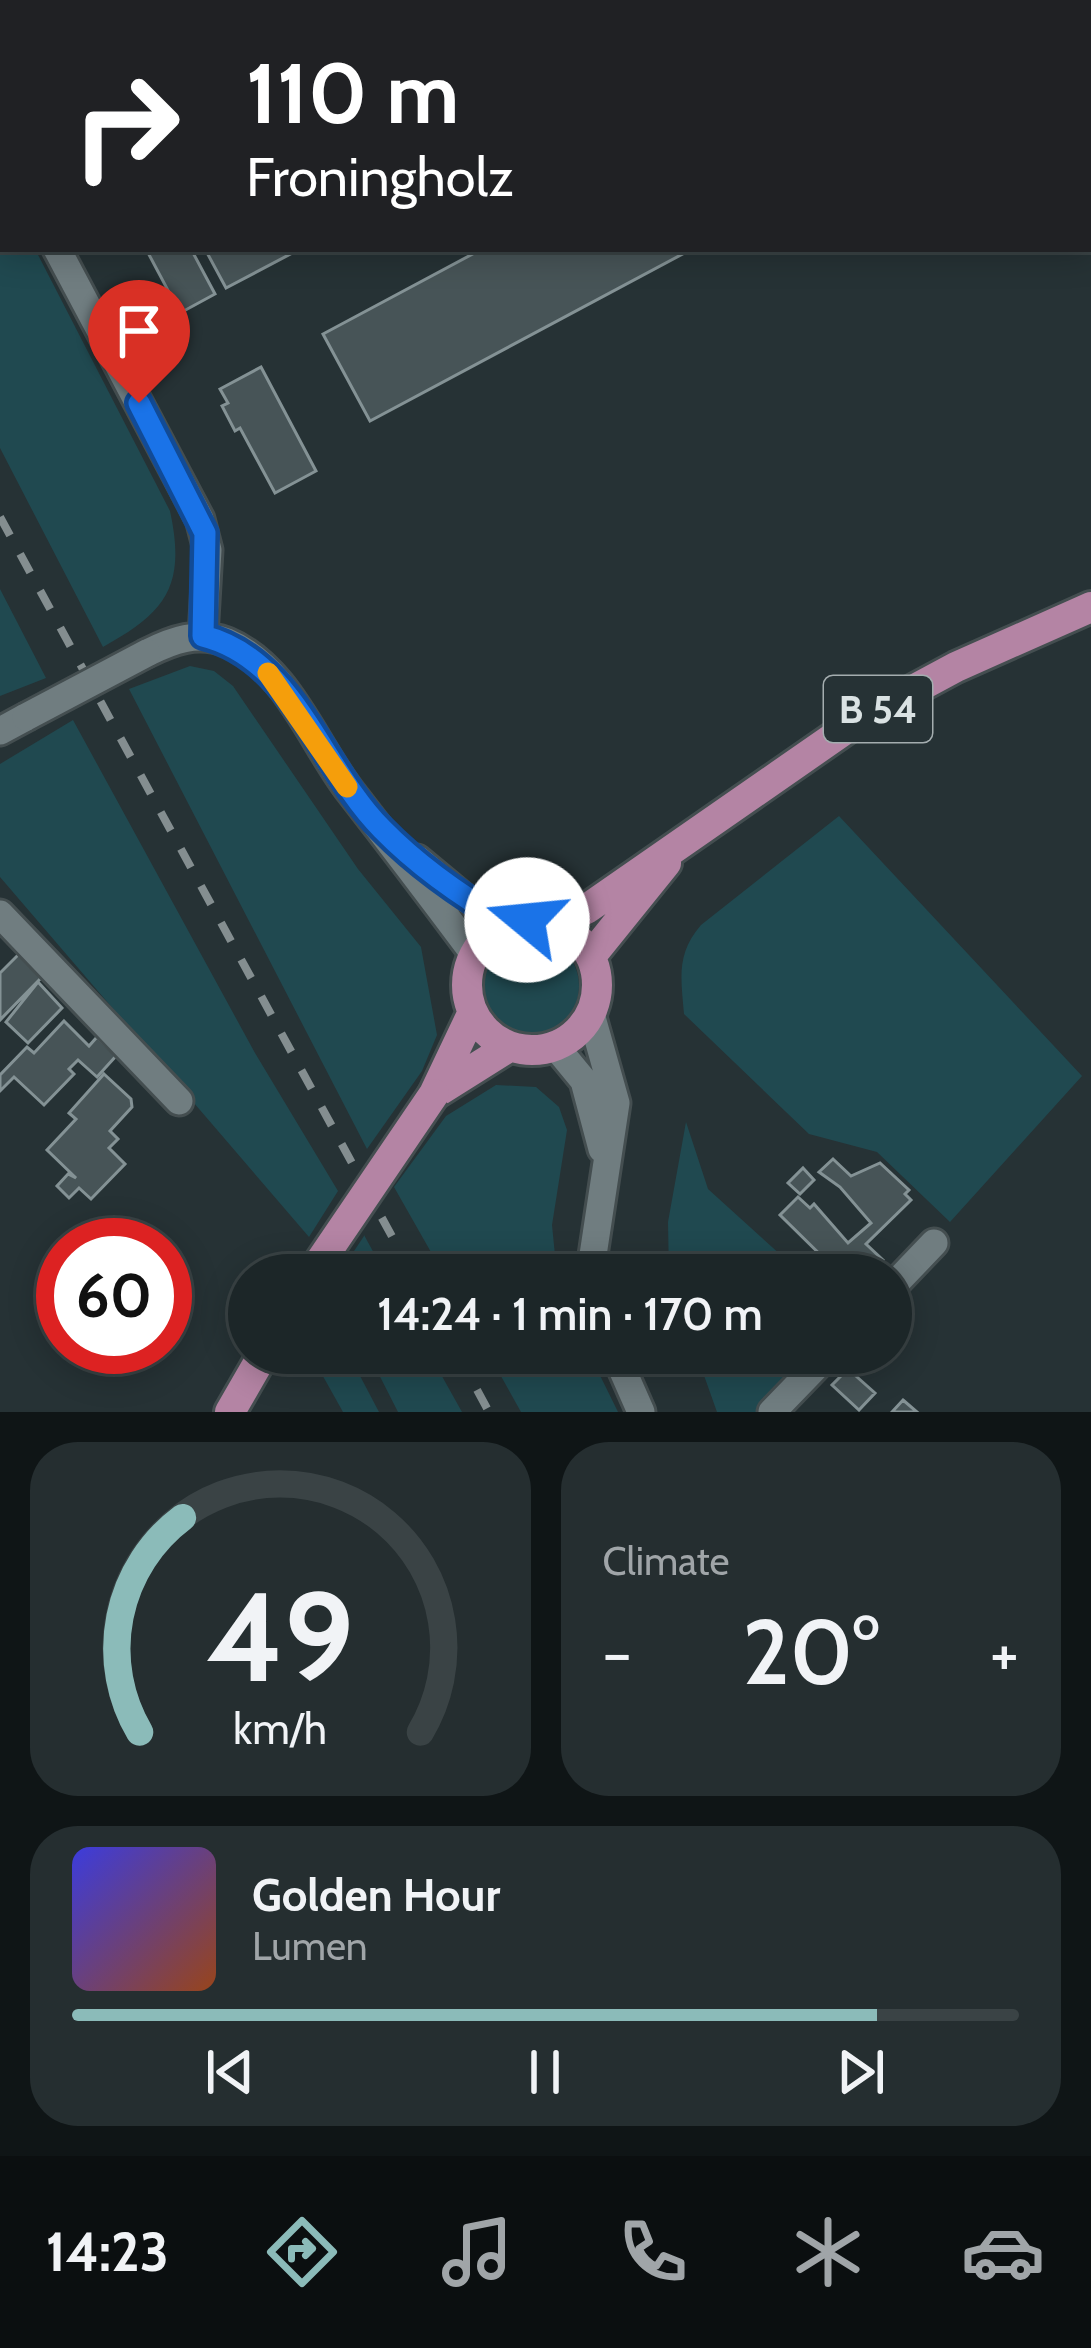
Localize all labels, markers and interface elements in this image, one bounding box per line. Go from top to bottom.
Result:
text: 110 m [246,42,459,144]
icon: right [48,48,204,204]
text: Froningholz [246,144,514,210]
pin [88,280,190,403]
icon: arrive [106,298,172,364]
road number: B 54 [824,676,932,742]
position arrow [464,857,590,983]
speed limit sign: 60 [36,1218,192,1374]
text: 14:24 · 1 min · 170 m [377,1287,763,1341]
text: Climate [603,1537,729,1585]
text: 49 [206,1561,354,1712]
text: 20° [742,1597,879,1707]
text: − [603,1612,632,1693]
text: + [990,1612,1019,1693]
text: km/h [233,1703,327,1755]
text: Golden Hour [252,1868,500,1922]
text: Lumen [252,1922,368,1970]
icon: previous [197,2039,263,2105]
icon: pause [512,2039,578,2105]
icon: next [828,2039,894,2105]
icon: directions [260,2210,344,2294]
icon: music [435,2210,519,2294]
icon: phone [611,2210,695,2294]
icon: climate [786,2210,870,2294]
icon: car [961,2210,1045,2294]
text: 14:23 [46,2219,169,2285]

